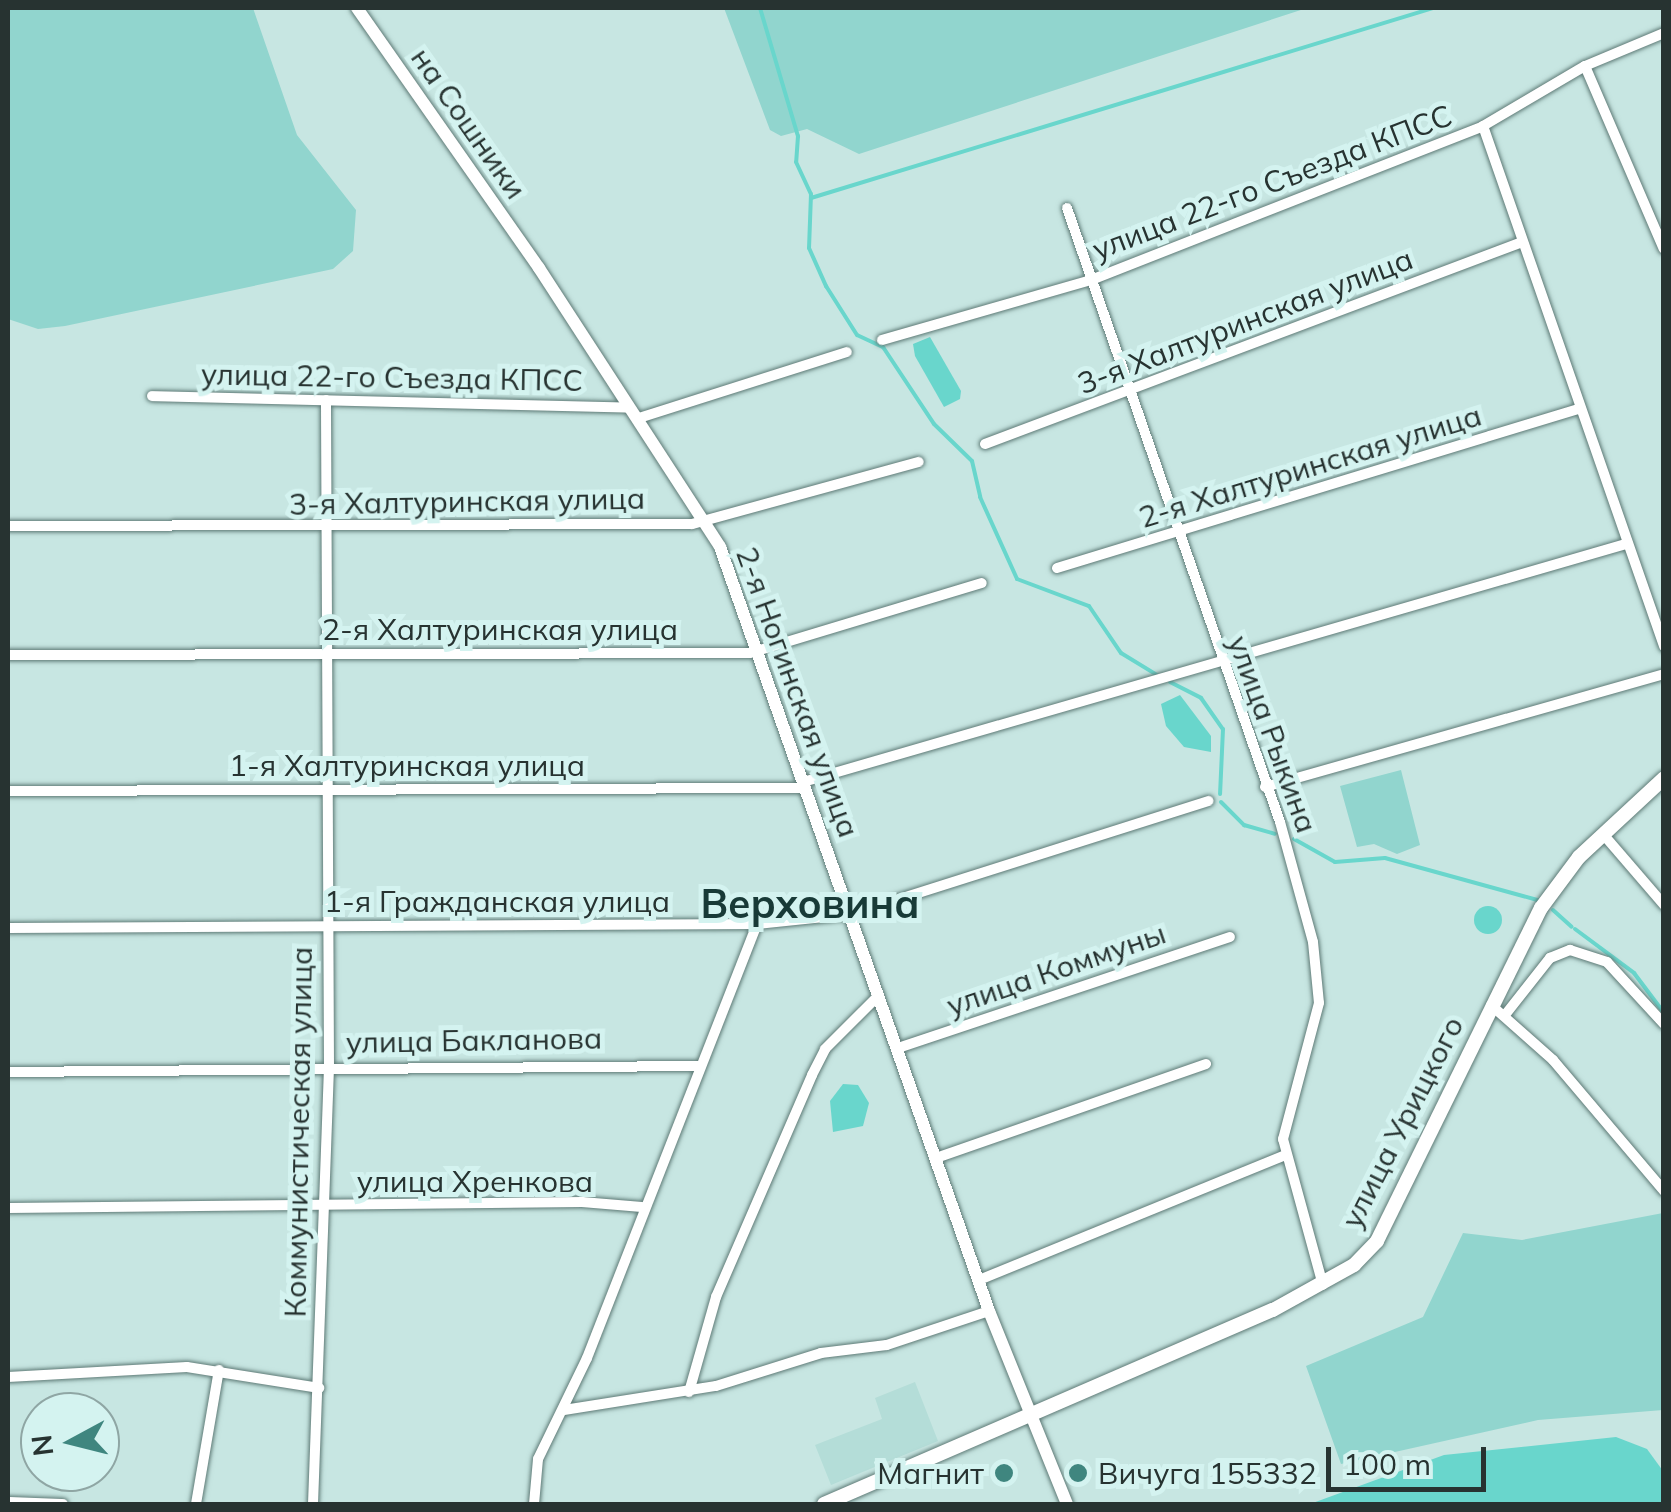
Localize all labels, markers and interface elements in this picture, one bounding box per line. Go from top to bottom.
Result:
street label: на Сошники [404,41,534,205]
street label: улица 22-го Съезда КПСС [1087,97,1457,267]
street label: 3-я Халтуринская улица [1072,240,1418,402]
street label: улица 22-го Съезда КПСС [201,356,583,398]
street label: 2-я Халтуринская улица [1135,397,1485,535]
street label: 3-я Халтуринская улица [289,480,645,522]
street label: 2-я Ногинская улица [729,542,867,842]
street label: 2-я Халтуринская улица [322,611,678,647]
street label: улица Рыкина [1221,631,1325,837]
street label: 1-я Халтуринская улица [229,747,585,783]
district label: Верховина [700,879,920,927]
street label: 1-я Гражданская улица [324,883,670,919]
street label: улица Коммуны [942,915,1170,1023]
street label: Коммунистическая улица [277,946,319,1318]
street label: улица Урицкого [1333,1010,1471,1234]
street label: улица Бакланова [346,1020,602,1060]
street label: улица Хренкова [357,1163,593,1199]
north arrow [20,1392,120,1492]
scale bar [1331,1427,1491,1489]
text: N [23,1433,60,1458]
text: 100 m [1343,1445,1431,1483]
place label: Магнит [877,1455,984,1491]
place label: Вичуга 155332 [1098,1455,1317,1491]
marker: Магнит [993,1462,1015,1484]
marker: Вичуга 155332 [1067,1462,1089,1484]

